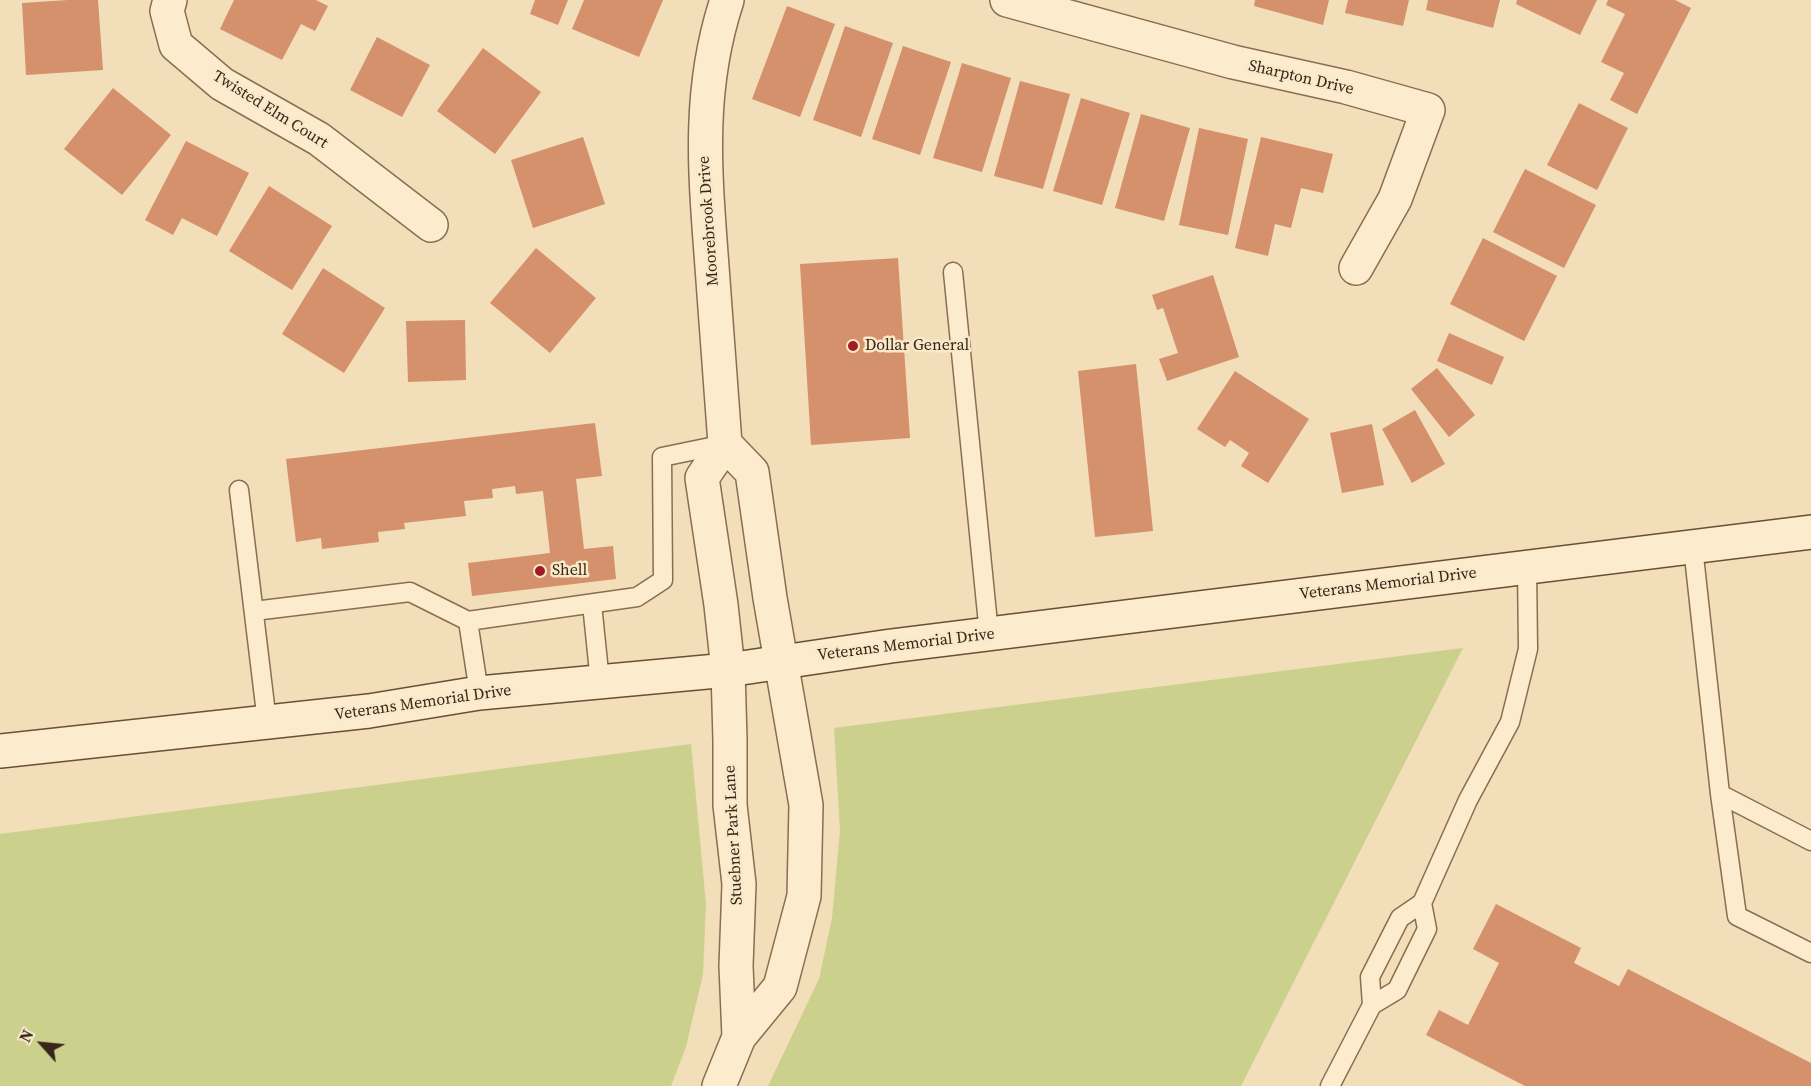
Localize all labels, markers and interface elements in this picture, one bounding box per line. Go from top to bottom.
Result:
street label: Sharpton Drive [1246,57,1356,99]
street label: Twisted Elm Court [209,67,331,153]
street label: Moorebrook Drive [695,155,723,287]
place label: Dollar General [865,336,969,356]
marker: Dollar General [846,339,860,353]
place label: Shell [552,561,587,581]
marker: Shell [533,564,547,578]
street label: Veterans Memorial Drive [1298,564,1478,604]
street label: Veterans Memorial Drive [816,625,996,665]
street label: Veterans Memorial Drive [333,681,513,725]
street label: Stuebner Park Lane [721,765,747,905]
north arrow [12,1014,72,1074]
text: N [14,1026,38,1046]

